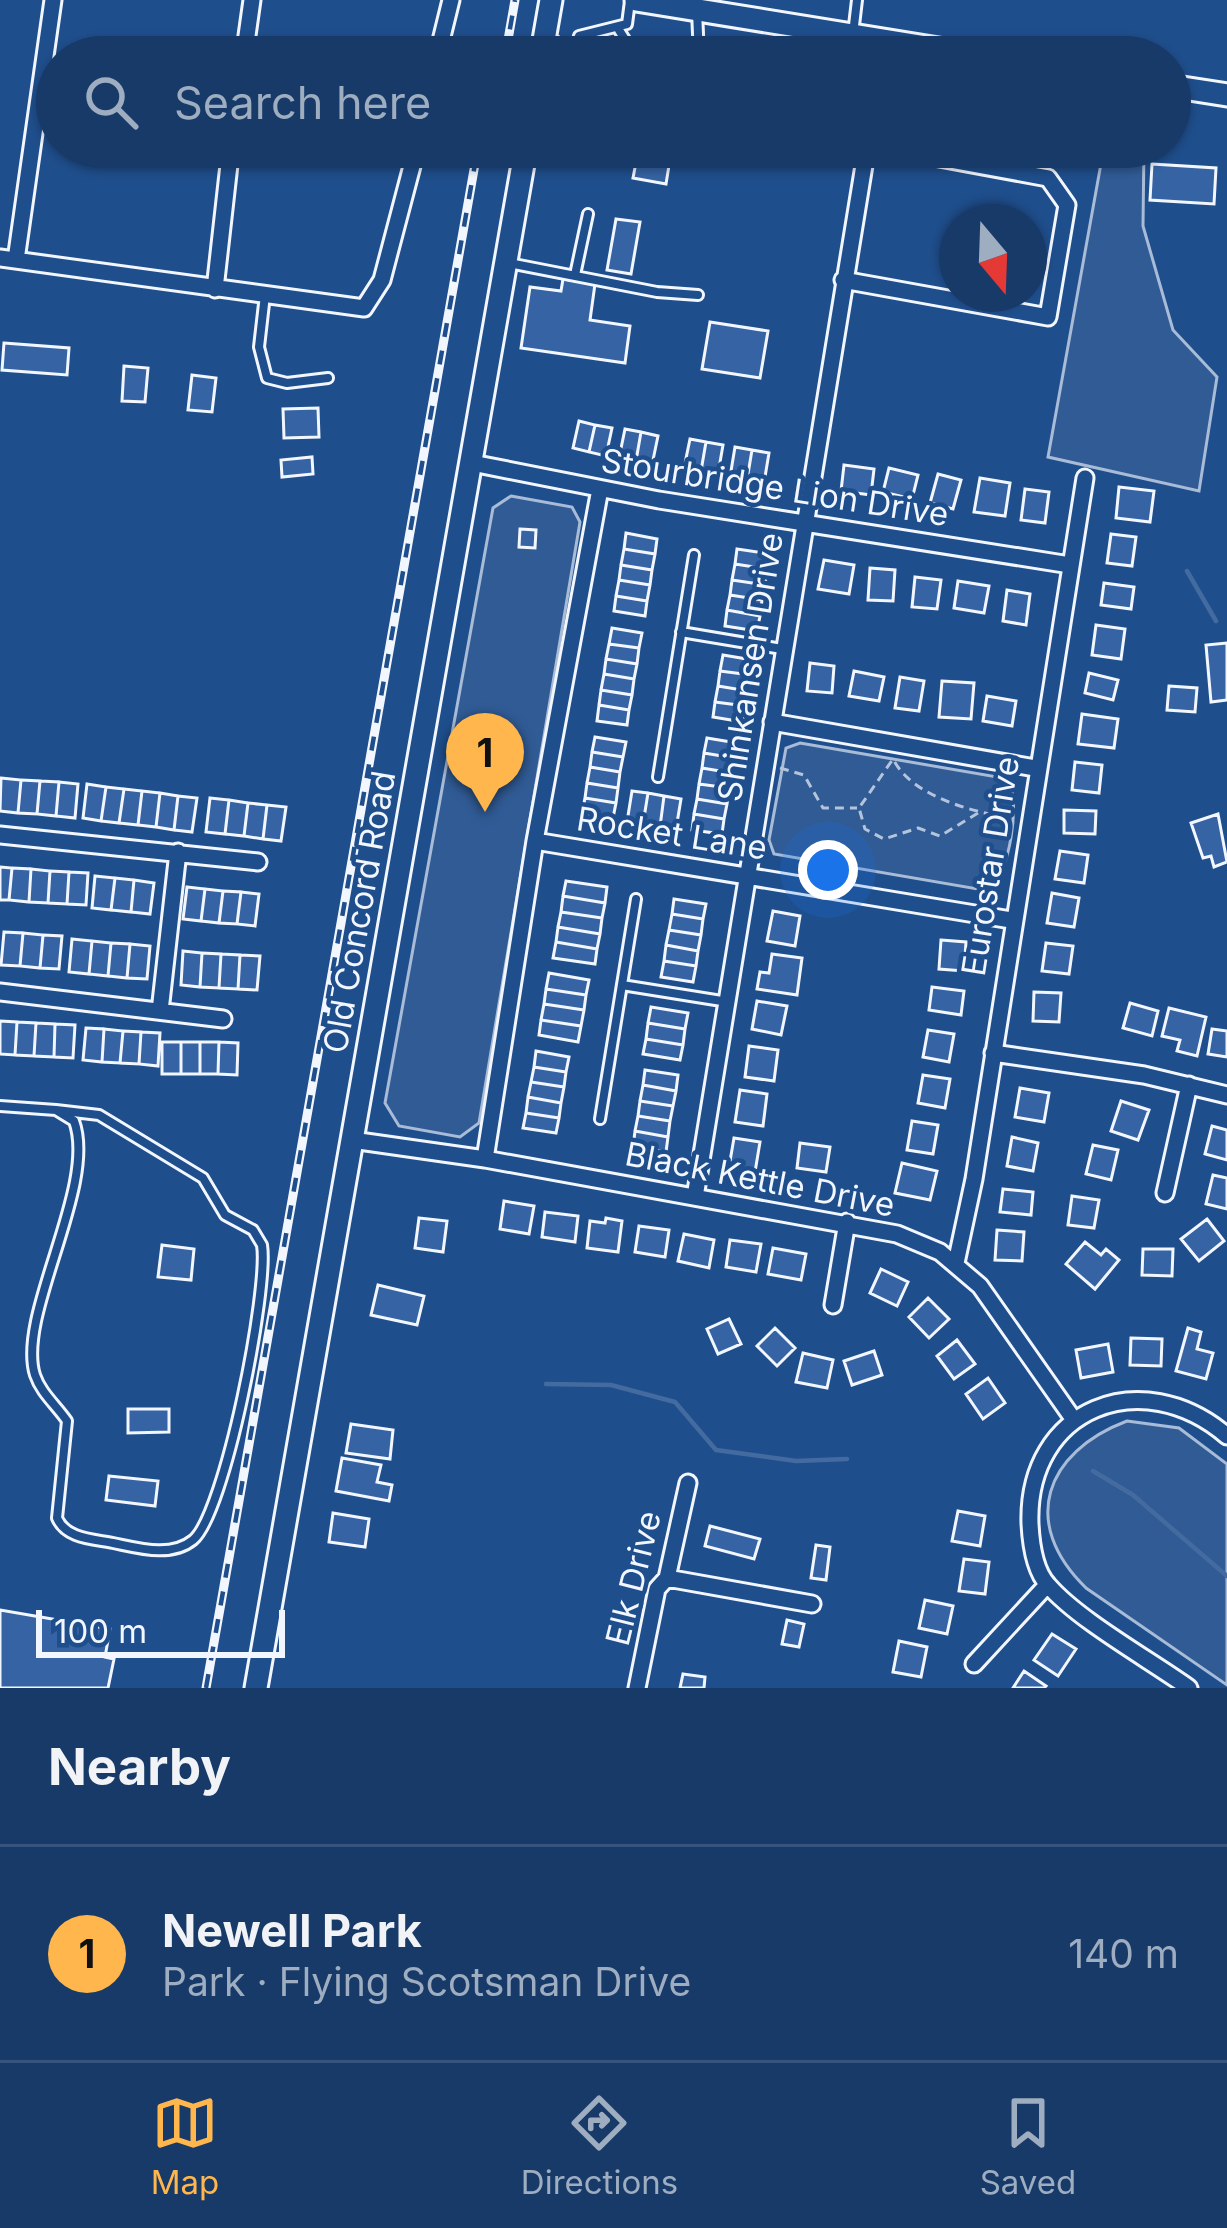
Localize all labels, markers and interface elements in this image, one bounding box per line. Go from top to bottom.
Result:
search box [36,36,1191,168]
icon: search [78,69,144,135]
text: Search here [174,75,431,130]
north arrow [939,204,1047,312]
street label: Stourbridge Lion Drive [598,440,952,534]
street label: Shinkansen Drive [709,530,791,804]
pin: 1 [446,713,524,812]
street label: Eurostar Drive [953,753,1027,979]
street label: Old Concord Road [314,768,404,1056]
street label: Rocket Lane [574,798,770,868]
your location [798,840,858,900]
street label: Black Kettle Drive [622,1133,898,1225]
street label: Elk Drive [597,1507,669,1649]
scale bar [36,1604,285,1657]
text: 100 m [54,1611,147,1651]
text: Nearby [48,1736,231,1797]
text: Newell Park [162,1903,422,1958]
text: 1 [79,1930,95,1977]
text: 140 m [1068,1930,1179,1977]
text: Park · Flying Scotsman Drive [162,1958,691,2005]
tab: Map [151,2090,219,2202]
tab: Directions [521,2090,678,2202]
tab: Saved [980,2090,1076,2202]

